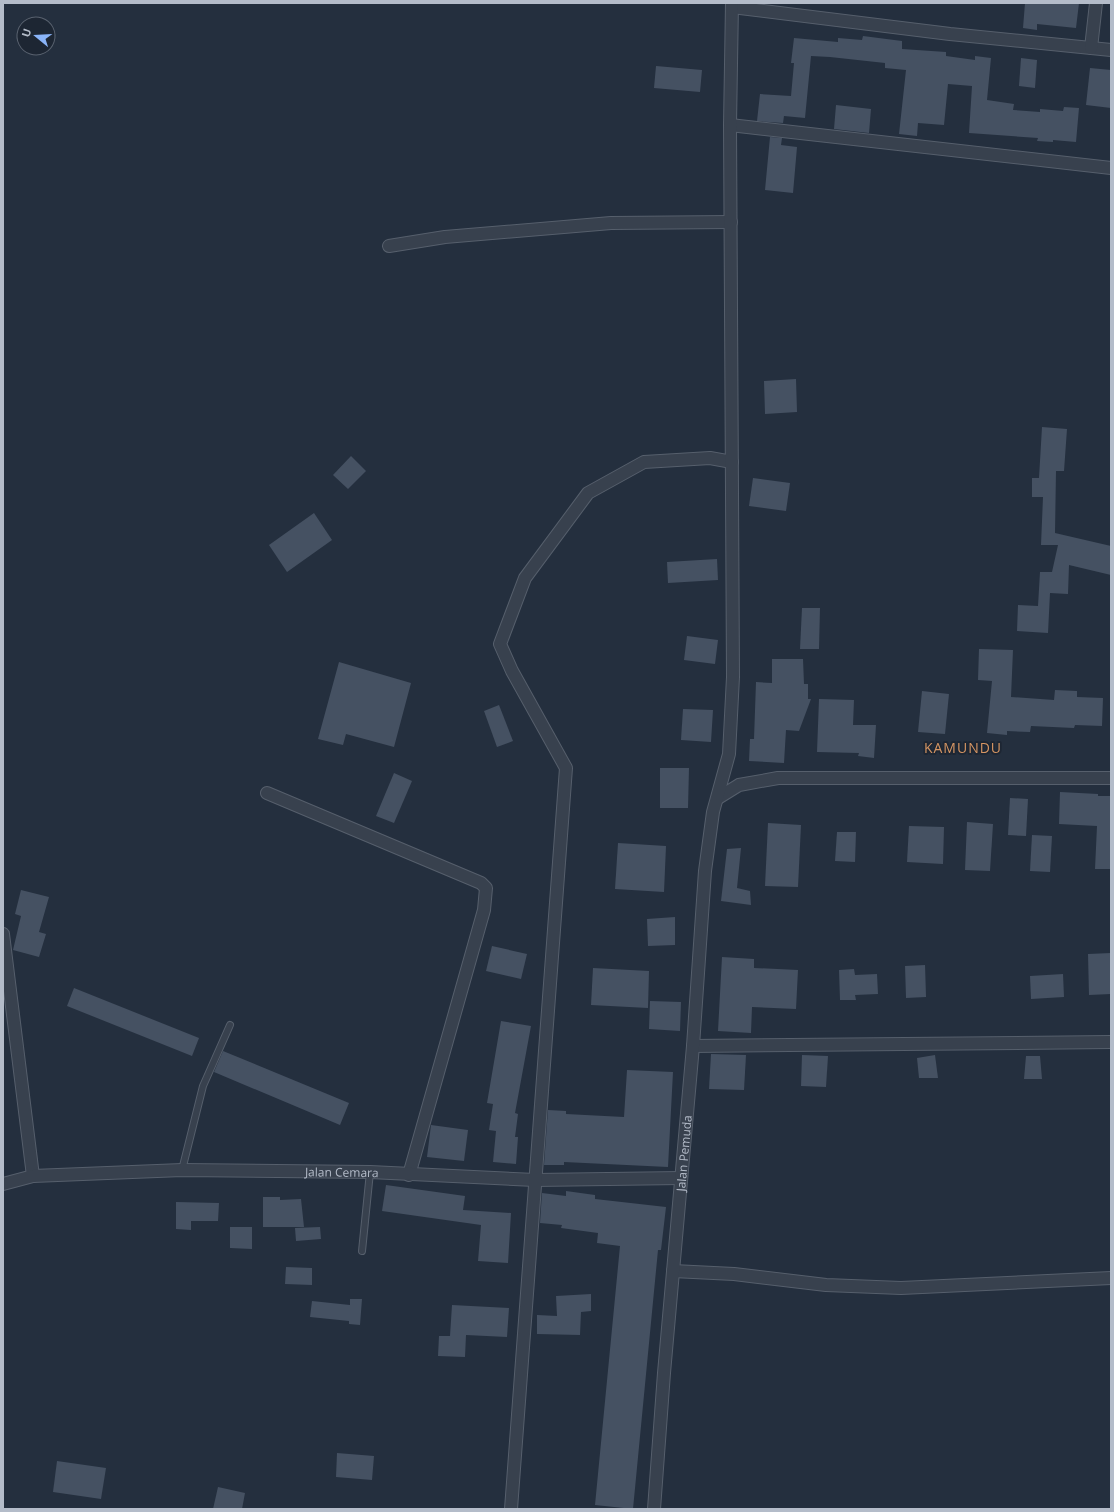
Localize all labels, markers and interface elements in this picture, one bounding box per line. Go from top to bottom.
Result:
north arrow [16,16,56,56]
text: U [18,26,34,39]
district label: KAMUNDU [924,738,1002,757]
street label: Jalan Pemuda [672,1114,695,1193]
street label: Jalan Cemara [304,1163,379,1181]

